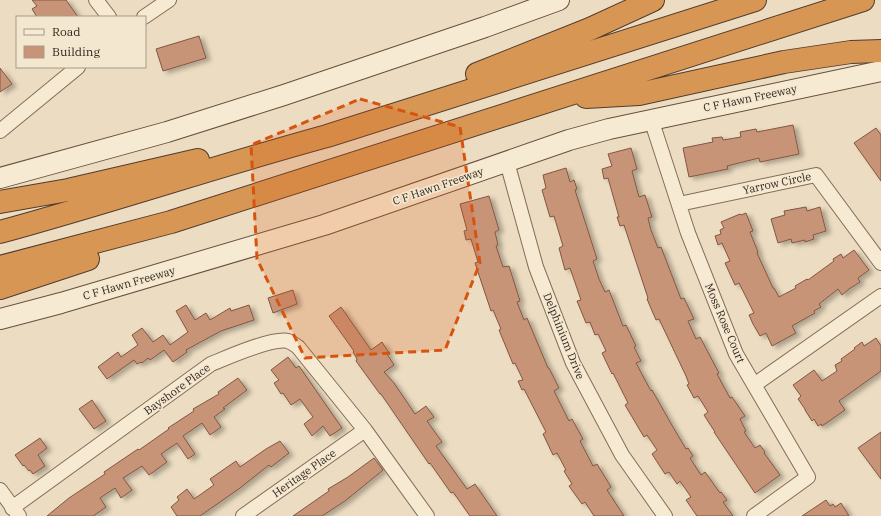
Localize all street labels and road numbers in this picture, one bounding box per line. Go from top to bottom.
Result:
street label: C F Hawn Freeway [702,81,798,115]
street label: C F Hawn Freeway [391,164,485,208]
street label: Yarrow Circle [742,169,813,197]
street label: C F Hawn Freeway [81,263,177,303]
street label: Moss Rose Court [702,281,748,365]
street label: Delphinium Drive [540,291,588,381]
street label: Bayshore Place [141,360,213,418]
street label: Heritage Place [269,446,339,500]

